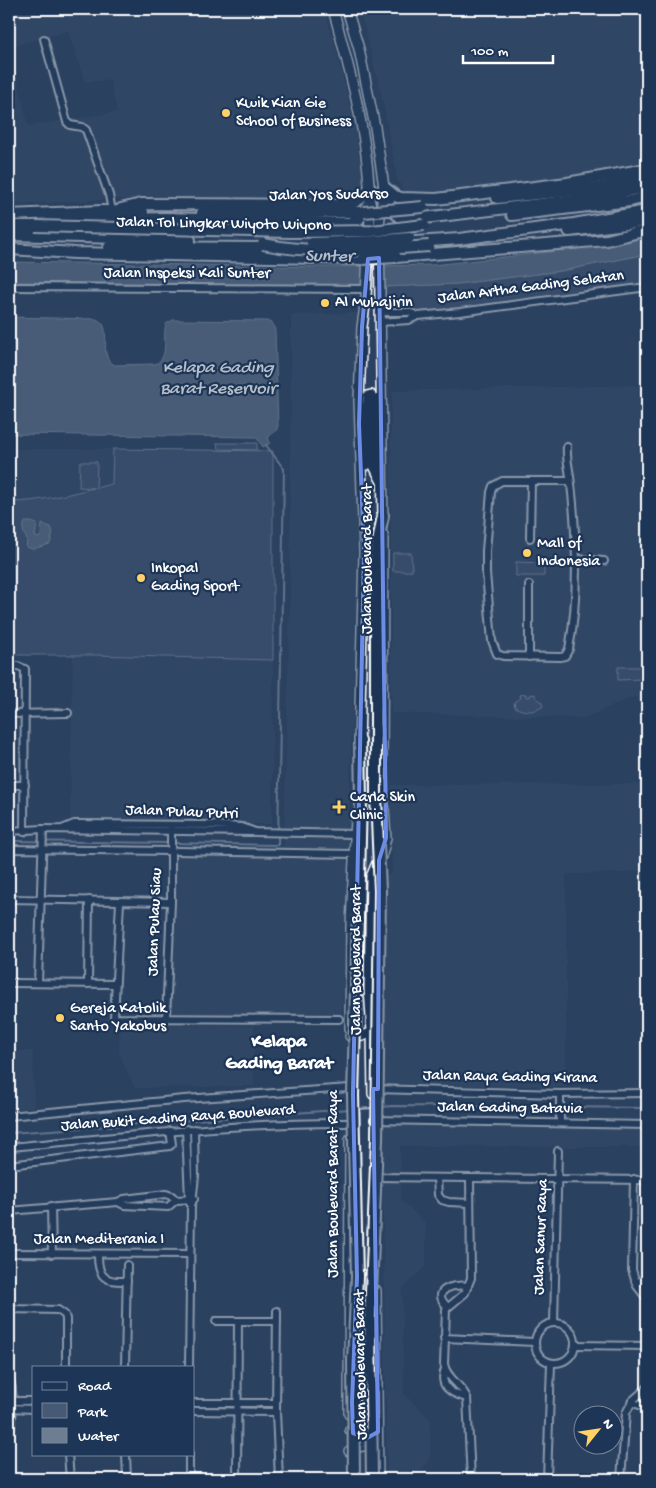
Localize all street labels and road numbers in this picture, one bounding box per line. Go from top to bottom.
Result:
street label: Jalan Yos Sudarso [269,185,389,207]
street label: Jalan Tol Lingkar Wiyoto Wiyono [116,214,332,236]
street label: Jalan Inspeksi Kali Sunter [104,265,272,284]
street label: Jalan Artha Gading Selatan [437,267,626,309]
street label: Jalan Boulevard Barat [359,483,378,634]
street label: Jalan Pulau Putri [125,802,239,824]
street label: Jalan Pulau Siau [145,867,167,977]
street label: Jalan Boulevard Barat [348,884,367,1035]
street label: Jalan Raya Gading Kirana [423,1067,599,1089]
street label: Jalan Boulevard Barat Raya [325,1089,344,1278]
street label: Jalan Gading Batavia [437,1098,584,1120]
street label: Jalan Bukit Gading Raya Boulevard [60,1101,297,1137]
street label: Jalan Sanur Raya [530,1178,554,1295]
street label: Jalan Mediterania I [34,1231,164,1250]
street label: Jalan Boulevard Barat [351,1288,373,1440]

